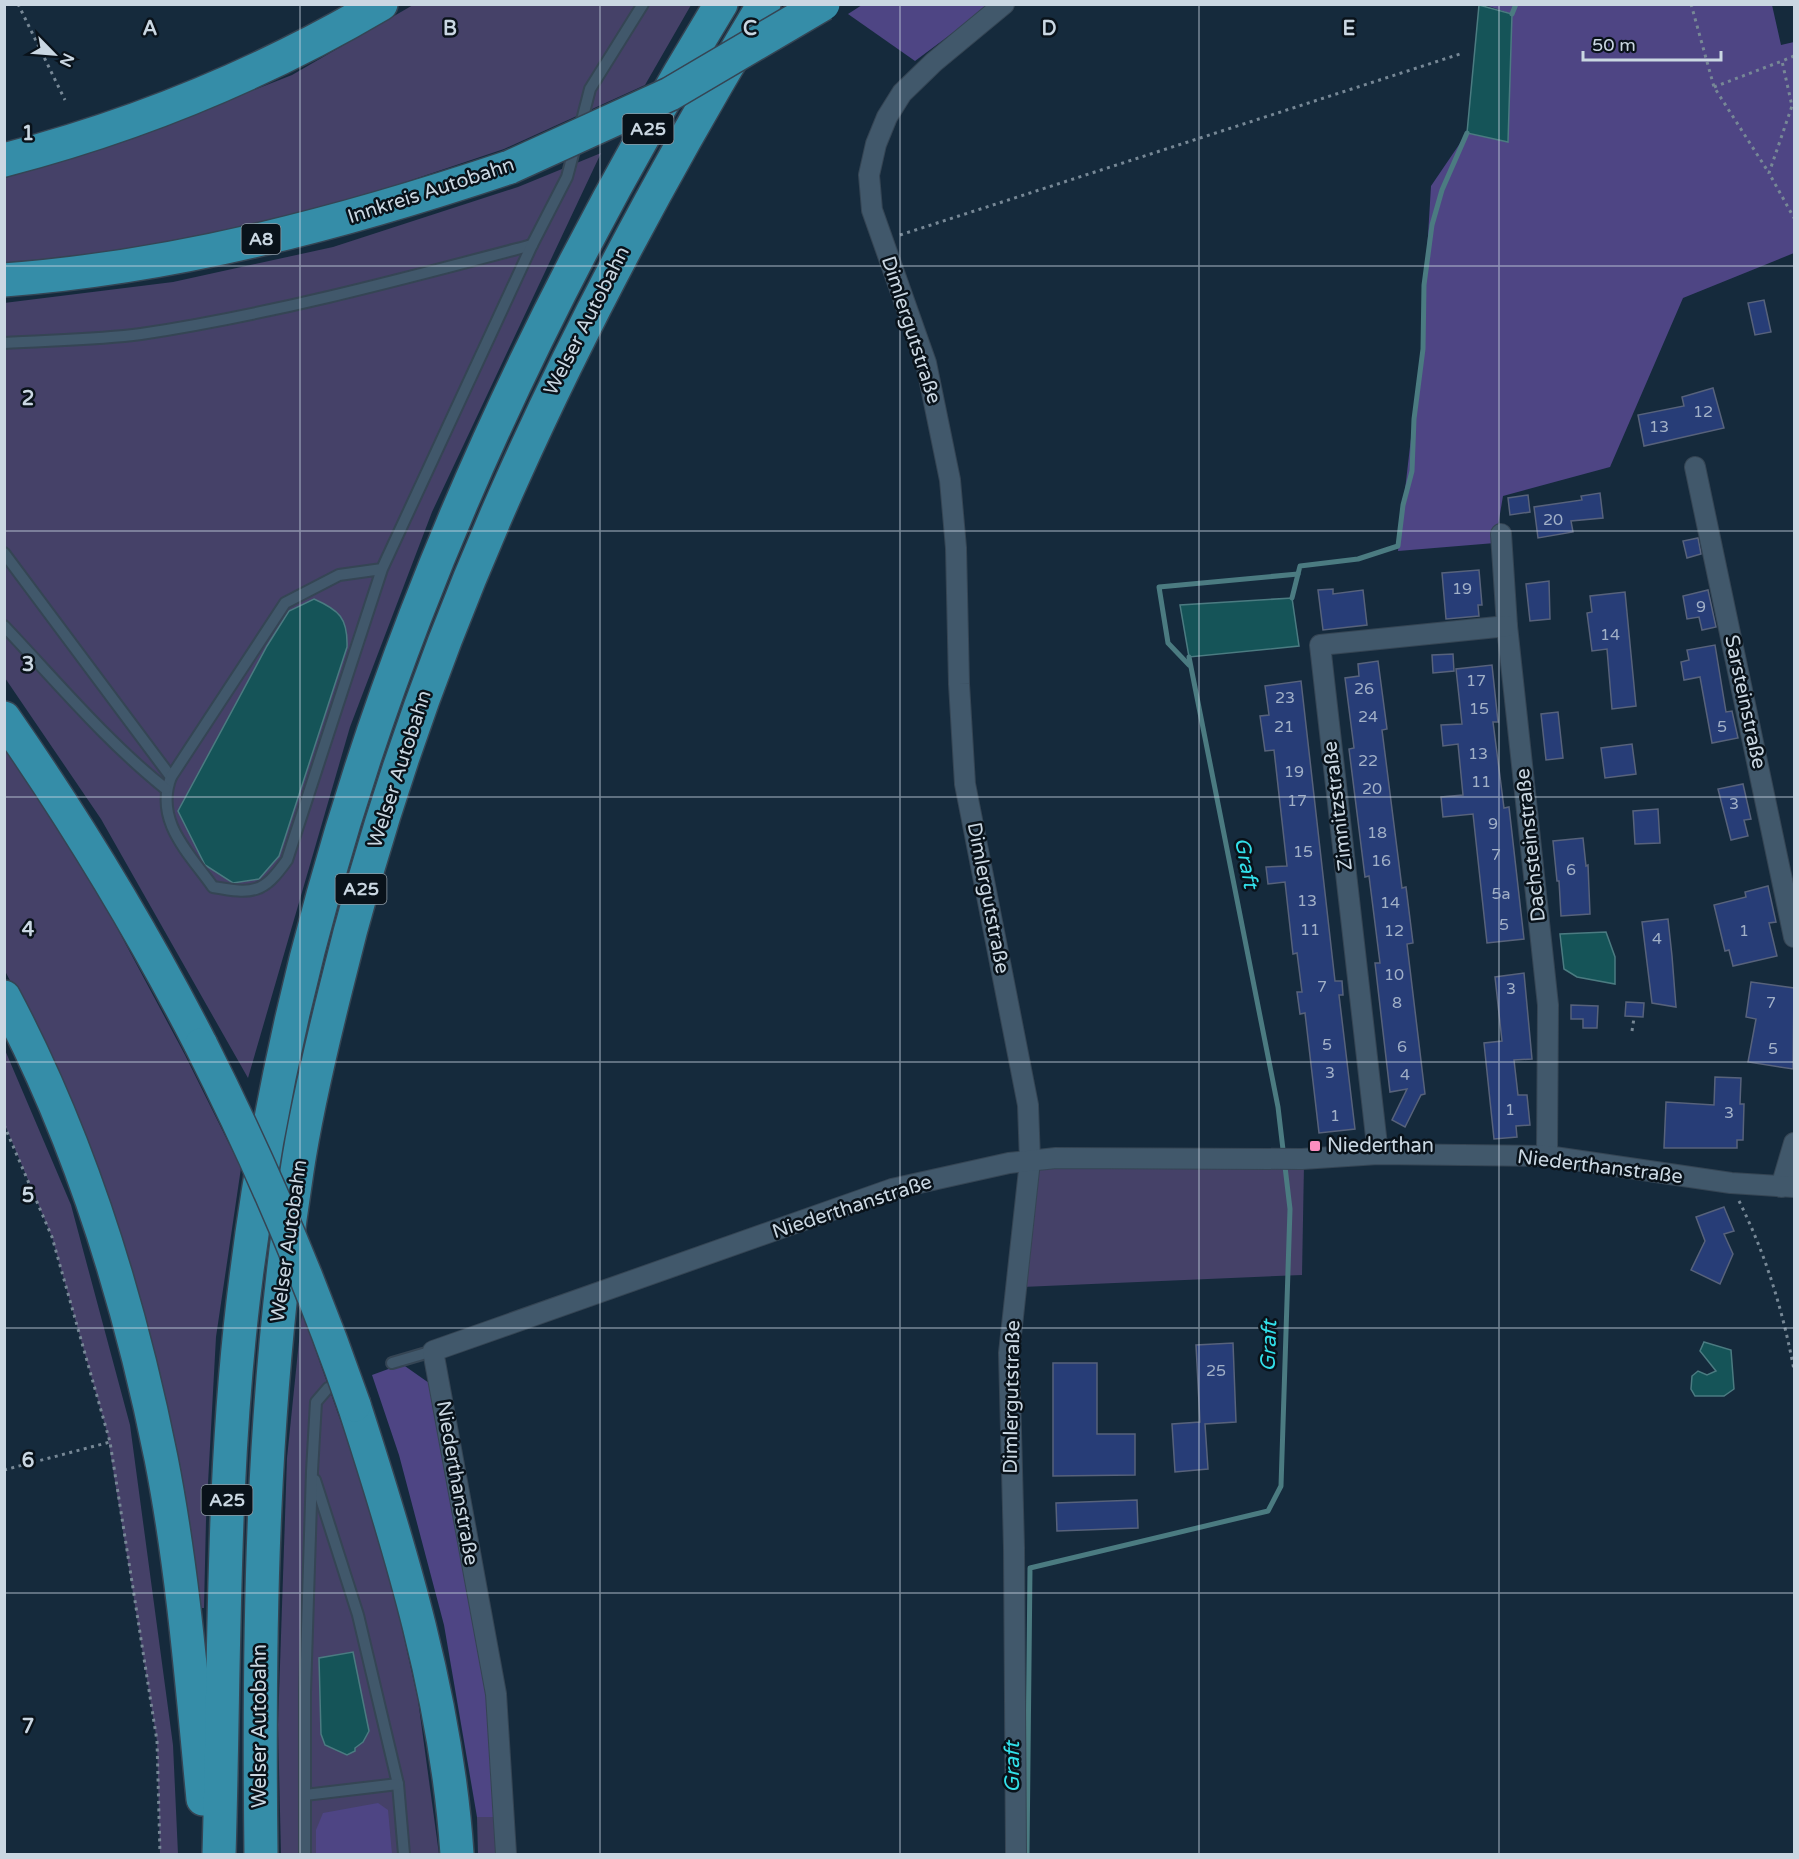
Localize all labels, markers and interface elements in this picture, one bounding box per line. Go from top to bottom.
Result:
text: A [143,17,158,41]
text: B [443,17,457,41]
text: C [743,17,757,41]
text: D [1041,17,1057,41]
text: E [1343,17,1356,41]
north arrow [24,24,84,84]
scale bar [1583,24,1721,62]
text: 50 m [1592,34,1636,56]
text: N [55,50,78,70]
road number: A25 [622,114,674,144]
text: 1 [22,122,34,146]
street label: Innkreis Autobahn [345,153,517,229]
road number: A8 [242,224,280,254]
street label: Welser Autobahn [539,242,635,400]
street label: Dimlergutstraße [876,253,946,407]
text: 2 [22,387,34,411]
house number: 12 [1693,402,1713,422]
house number: 13 [1649,417,1669,437]
house number: 20 [1543,510,1563,530]
house number: 19 [1452,579,1472,599]
house number: 9 [1696,597,1706,617]
house number: 14 [1600,625,1620,645]
street label: Sarsteinstraße [1719,633,1771,771]
text: 3 [22,653,34,677]
house number: 17 [1466,671,1486,691]
house number: 26 [1354,679,1374,699]
street label: Welser Autobahn [363,687,437,851]
house number: 23 [1275,688,1295,708]
house number: 15 [1469,699,1489,719]
house number: 24 [1358,707,1378,727]
house number: 21 [1274,717,1294,737]
house number: 5 [1717,717,1727,737]
street label: Zimnitzstraße [1318,740,1358,872]
house number: 13 [1468,744,1488,764]
house number: 22 [1358,751,1378,771]
house number: 19 [1284,762,1304,782]
street label: Dachsteinstraße [1511,767,1551,923]
house number: 11 [1471,772,1491,792]
house number: 20 [1362,779,1382,799]
house number: 17 [1287,791,1307,811]
house number: 3 [1729,794,1739,814]
house number: 9 [1488,814,1498,834]
street label: Dimlergutstraße [962,820,1014,976]
house number: 18 [1367,823,1387,843]
water label: Graft [1229,835,1264,893]
house number: 15 [1293,842,1313,862]
house number: 7 [1491,845,1501,865]
house number: 16 [1371,851,1391,871]
house number: 6 [1566,860,1576,880]
road number: A25 [336,874,386,904]
house number: 5a [1491,884,1511,904]
house number: 13 [1297,891,1317,911]
house number: 14 [1380,893,1400,913]
house number: 5 [1499,915,1509,935]
text: 4 [22,918,35,942]
house number: 11 [1300,920,1320,940]
house number: 12 [1384,921,1404,941]
house number: 1 [1739,921,1749,941]
house number: 4 [1652,929,1662,949]
house number: 10 [1384,965,1404,985]
house number: 7 [1317,977,1327,997]
house number: 3 [1506,979,1516,999]
house number: 8 [1392,993,1402,1013]
house number: 7 [1766,993,1776,1013]
house number: 5 [1322,1035,1332,1055]
house number: 6 [1397,1037,1407,1057]
house number: 5 [1768,1039,1778,1059]
house number: 3 [1325,1063,1335,1083]
house number: 4 [1400,1065,1410,1085]
house number: 1 [1505,1100,1515,1120]
house number: 3 [1724,1103,1734,1123]
house number: 1 [1330,1106,1340,1126]
place label: Niederthan [1327,1134,1434,1158]
marker: Niederthan [1308,1139,1322,1153]
street label: Niederthanstraße [1516,1145,1684,1189]
street label: Welser Autobahn [266,1158,312,1324]
street label: Niederthanstraße [769,1170,935,1244]
text: 5 [22,1184,34,1208]
water label: Graft [1256,1318,1282,1372]
street label: Dimlergutstraße [999,1320,1025,1474]
house number: 25 [1206,1361,1226,1381]
street label: Niederthanstraße [431,1399,483,1567]
text: 6 [22,1449,34,1473]
road number: A25 [202,1485,252,1515]
street label: Welser Autobahn [248,1644,272,1808]
text: 7 [22,1715,34,1739]
water label: Graft [1000,1739,1025,1793]

